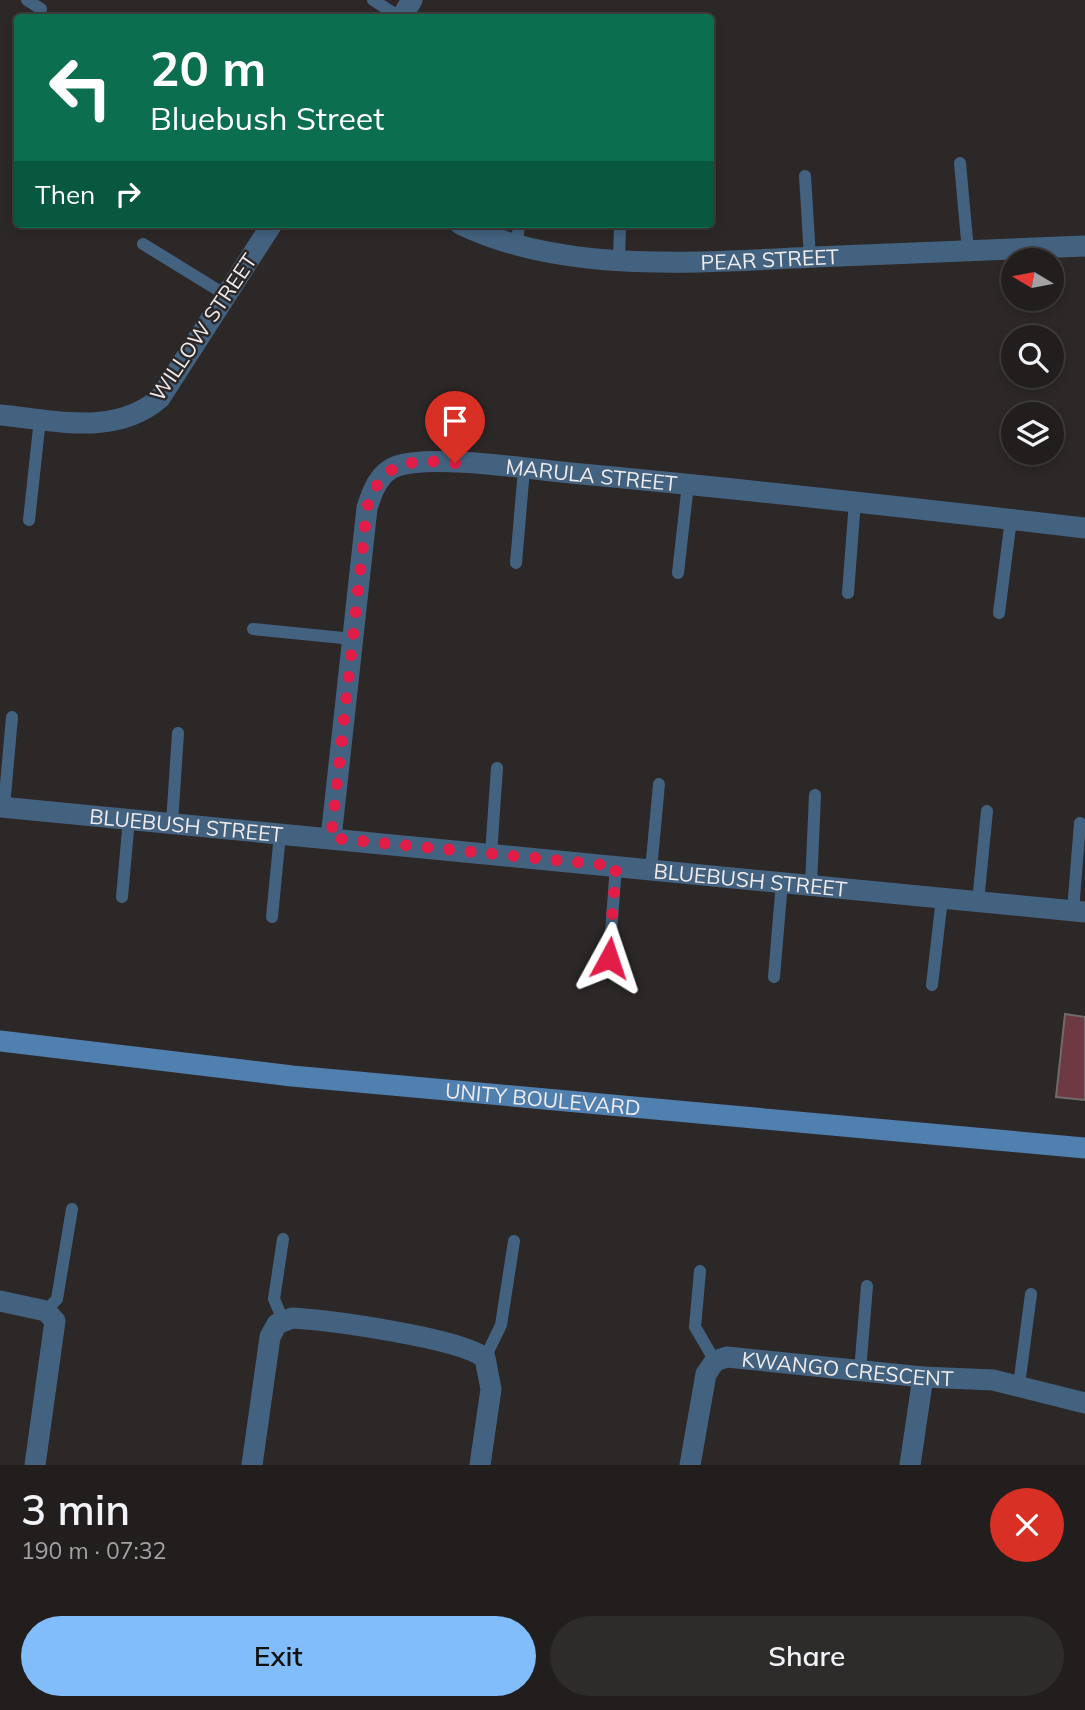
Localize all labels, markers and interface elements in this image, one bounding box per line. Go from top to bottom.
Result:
text: 20 m [150,37,266,98]
icon: left [35,42,126,133]
text: Bluebush Street [150,98,384,138]
icon: right [109,175,147,213]
text: Then [35,178,95,211]
street label: PEAR STREET [700,243,840,275]
street label: WILLOW STREET [144,248,262,406]
north arrow [1001,248,1064,312]
map controls [1001,248,1064,465]
button: search [1001,325,1064,388]
pin [425,391,485,463]
icon: arrive [436,402,474,440]
button: layers [1001,402,1064,465]
street label: MARULA STREET [504,453,679,496]
street label: BLUEBUSH STREET [88,803,284,847]
street label: BLUEBUSH STREET [653,857,849,902]
position arrow [572,921,646,995]
street label: UNITY BOULEVARD [444,1077,642,1121]
street label: KWANGO CRESCENT [740,1346,954,1391]
text: 3 min [21,1483,130,1536]
button: close [990,1488,1064,1562]
text: 190 m · 07:32 [21,1536,166,1565]
button: Exit [21,1616,536,1696]
button: Share [550,1616,1064,1696]

